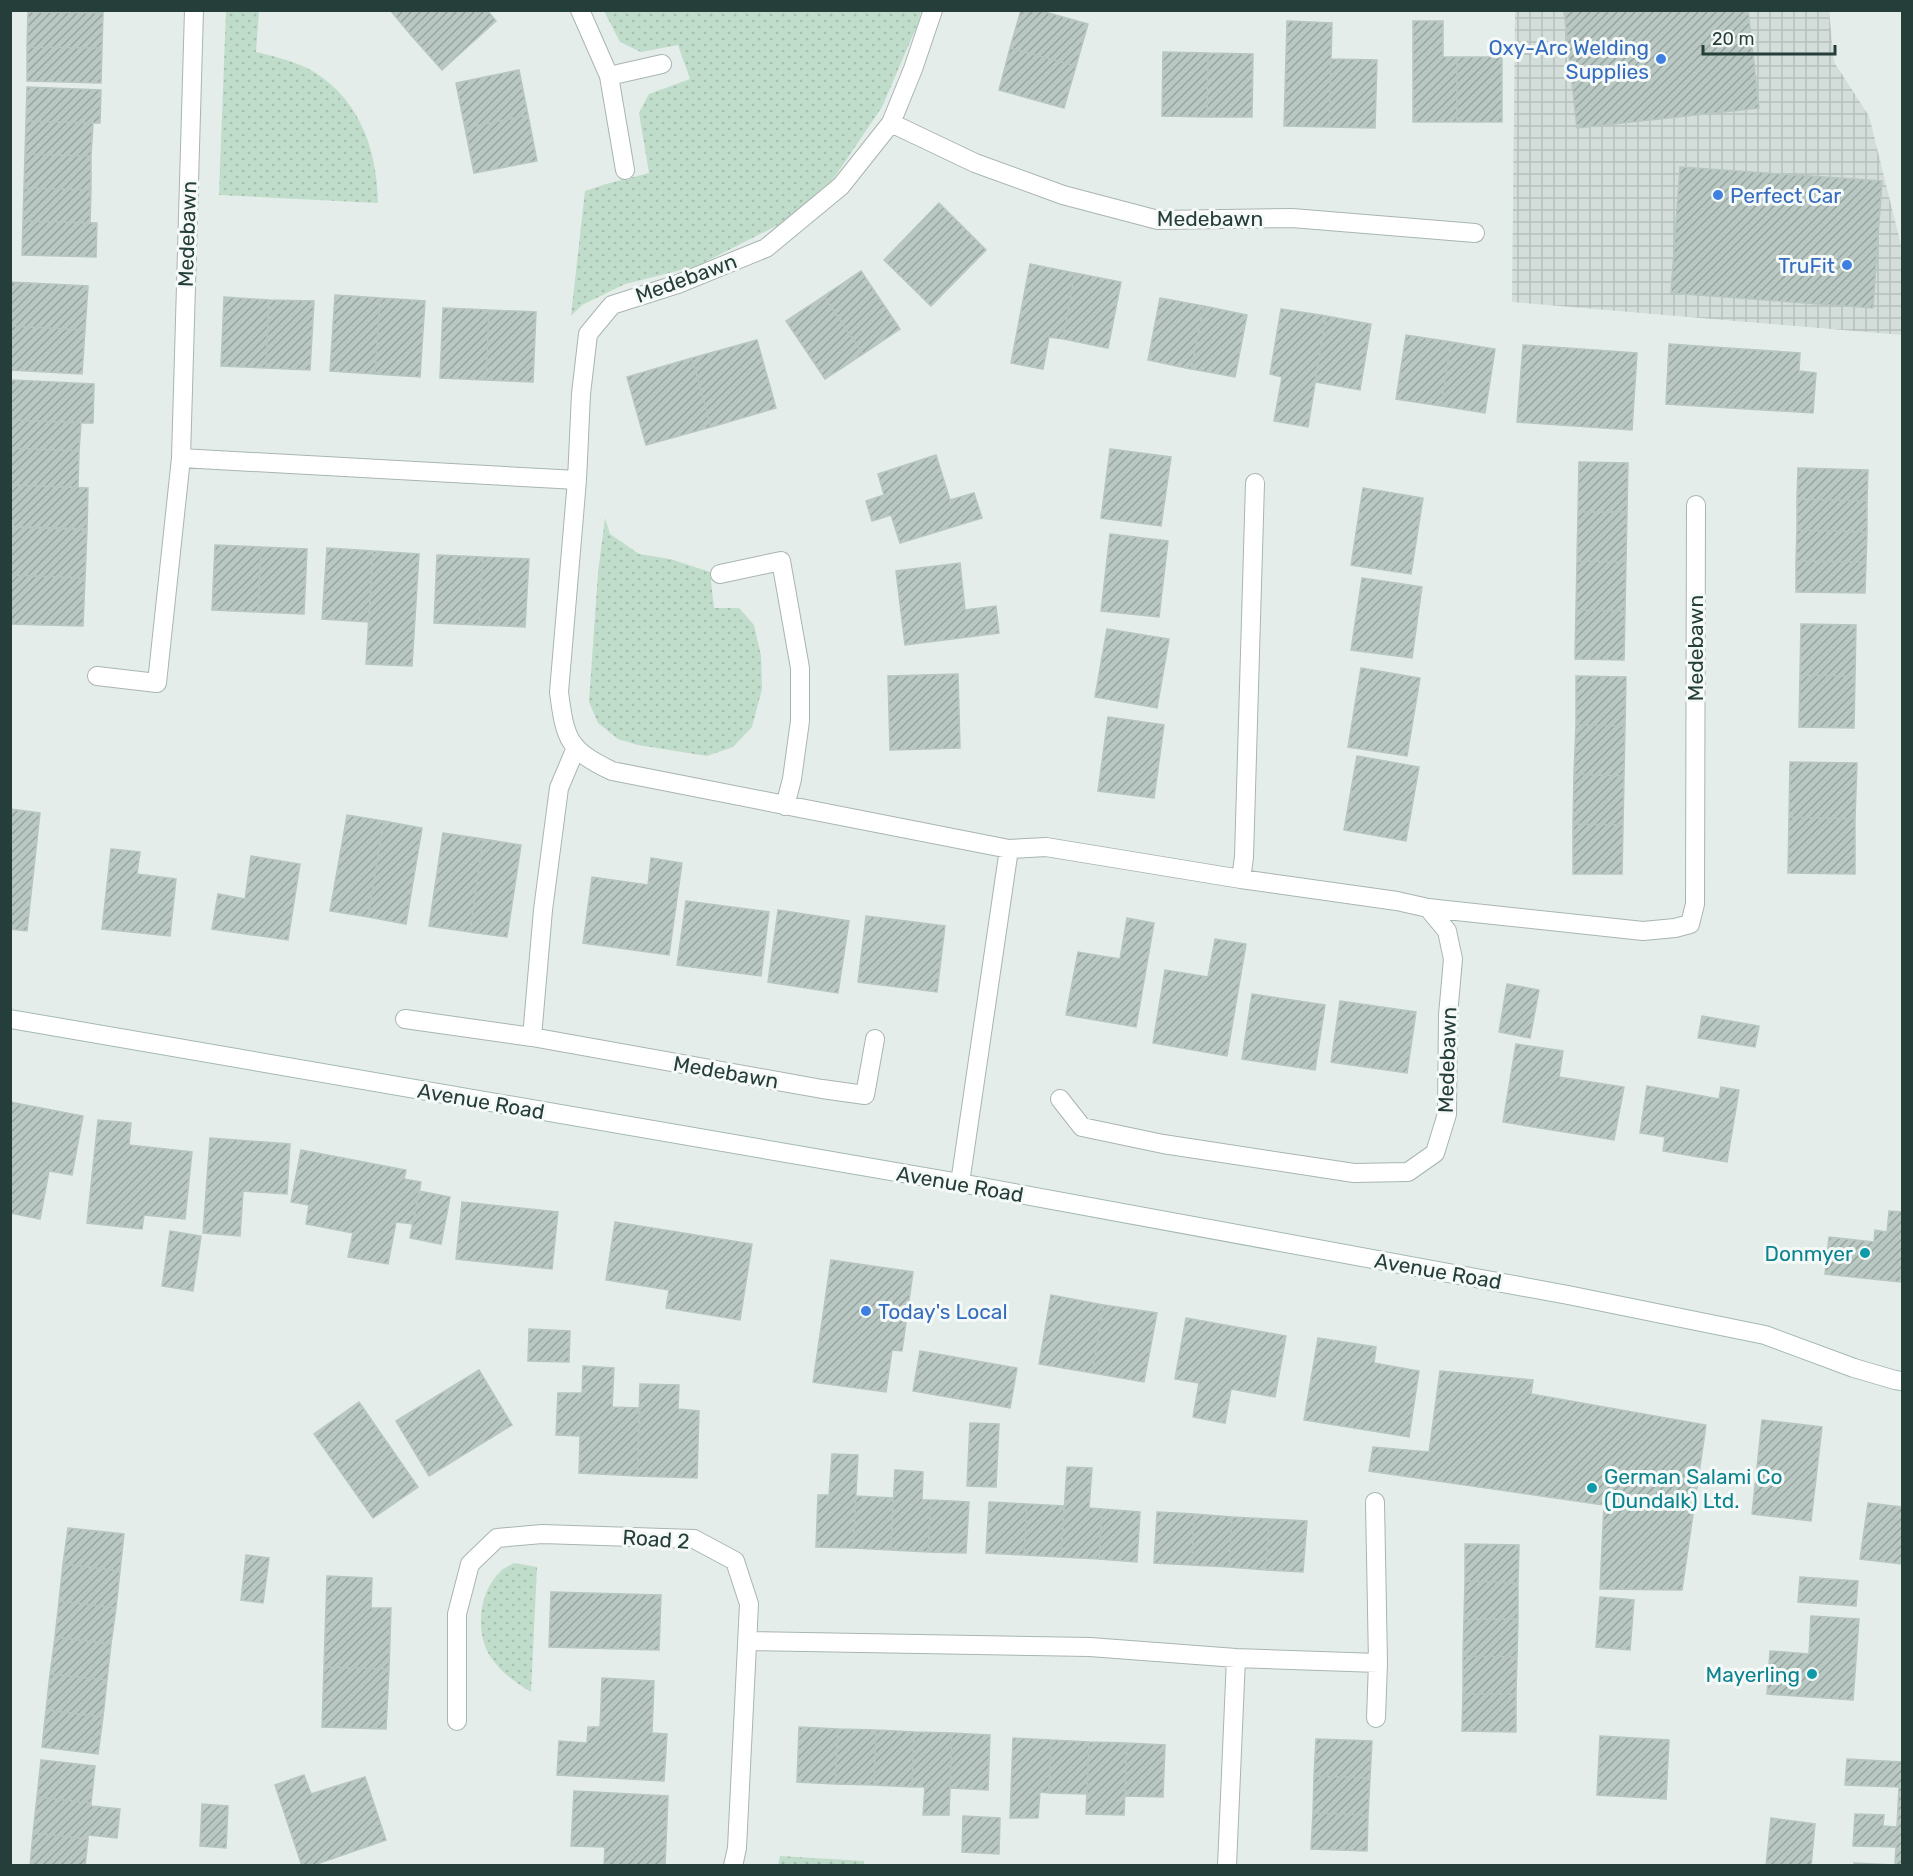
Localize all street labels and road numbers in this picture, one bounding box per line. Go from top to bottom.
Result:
street label: Medebawn [173,180,201,288]
street label: Medebawn [1157,206,1263,231]
street label: Medebawn [632,248,740,308]
street label: Medebawn [1683,595,1708,701]
street label: Medebawn [1433,1006,1461,1114]
street label: Medebawn [671,1050,781,1094]
street label: Avenue Road [416,1078,546,1124]
street label: Avenue Road [895,1161,1025,1207]
street label: Avenue Road [1373,1248,1503,1294]
street label: Road 2 [622,1524,690,1554]

